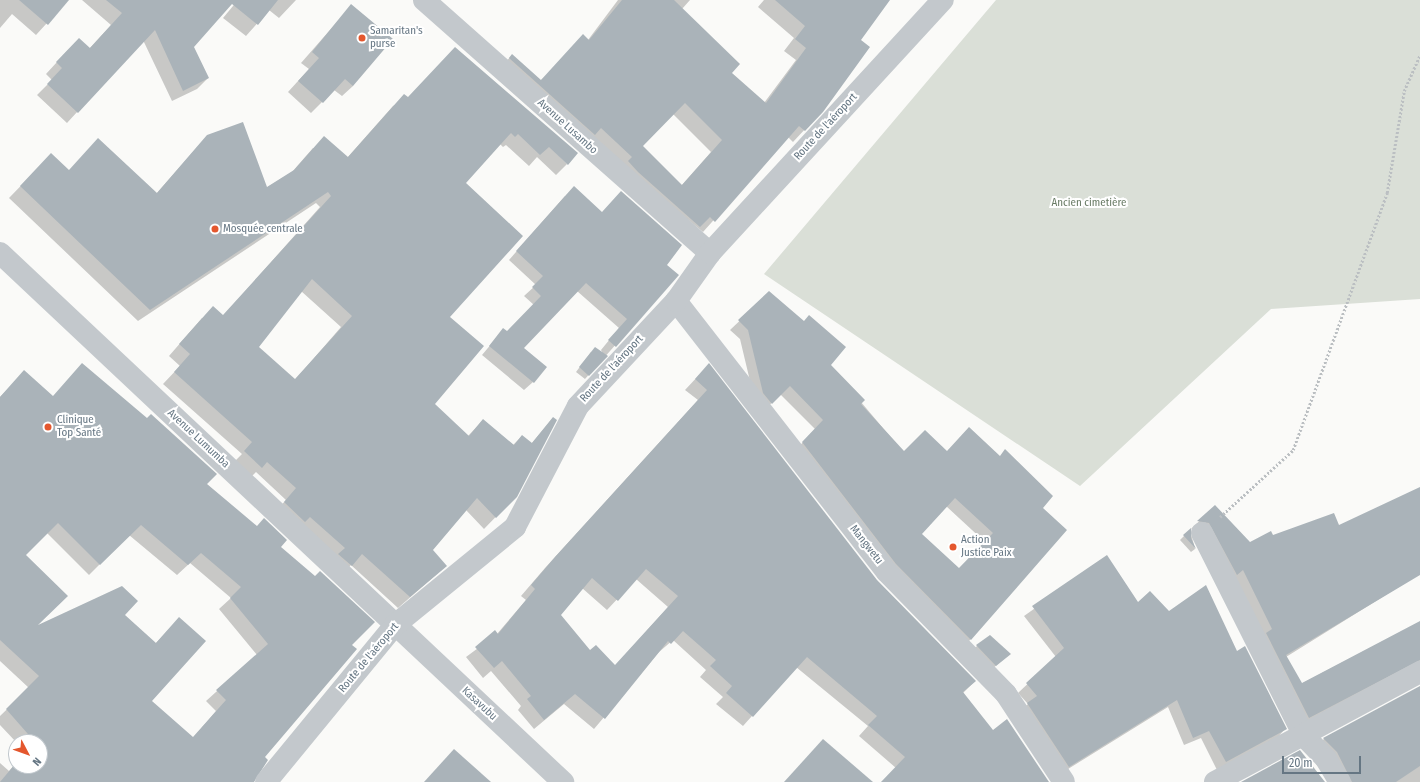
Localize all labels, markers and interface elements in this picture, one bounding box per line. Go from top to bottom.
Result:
place label: Samaritan's purse [370,25,423,51]
marker: Samaritan's purse [357,33,367,43]
street label: Route de l'aéroport [792,91,860,163]
street label: Avenue Lusambo [534,97,600,157]
park label: Ancien cimetière [1051,196,1127,210]
place label: Mosquée centrale [223,222,303,236]
marker: Mosquée centrale [210,224,220,234]
street label: Route de l'aéroport [578,333,646,405]
street label: Avenue Lumumba [164,407,232,471]
place label: Clinique Top Santé [57,414,101,440]
marker: Clinique Top Santé [42,421,54,433]
street label: Mangwetu [847,523,885,567]
place label: Action Justice Paix [961,534,1012,560]
marker: Action Justice Paix [948,542,958,552]
street label: Route de l'aéroport [336,621,402,695]
street label: Kasavubu [459,684,499,724]
north arrow [8,734,48,774]
scale bar [1284,748,1363,774]
text: N [30,755,44,768]
text: 20 m [1289,756,1313,770]

